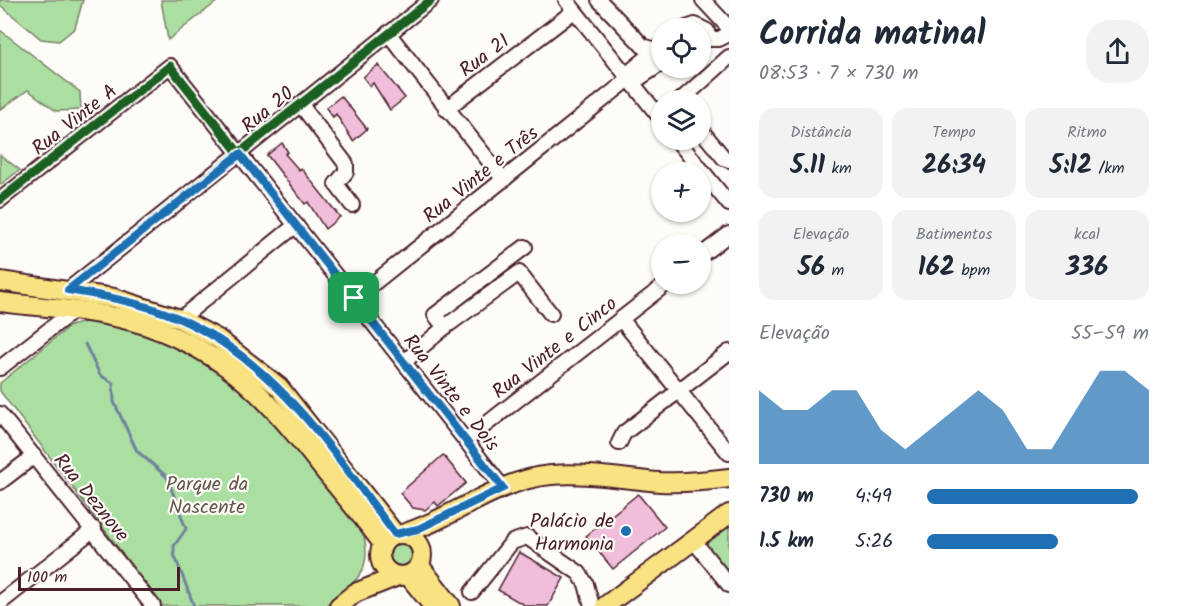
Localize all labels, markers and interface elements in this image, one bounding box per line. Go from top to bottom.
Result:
text: Corrida matinal [759,9,985,62]
map controls [651,18,711,294]
button: locate [651,18,711,78]
button: share [1086,20,1149,83]
street label: Rua 21 [453,27,517,86]
text: 08:53 · 7 × 730 m [759,58,919,90]
street label: Rua Vinte A [25,77,125,164]
street label: Rua 20 [235,79,302,142]
button: layers [651,90,711,150]
street label: Rua Vinte e Três [416,118,547,232]
text: Distância [790,120,852,145]
text: Tempo [932,120,976,145]
text: Ritmo [1067,120,1107,145]
text: 5.11 [790,145,825,187]
text: 26:34 [922,145,986,187]
text: 5:12 [1050,145,1092,187]
text: km [825,156,852,181]
text: /km [1092,156,1124,181]
button: + [651,162,711,222]
text: Elevação [793,222,849,247]
text: Batimentos [916,222,992,247]
text: kcal [1074,222,1100,247]
button: − [651,234,711,294]
text: 56 [798,247,825,289]
text: 162 [918,247,955,289]
text: 336 [1066,247,1108,289]
text: m [825,258,844,283]
text: bpm [955,258,990,283]
pin [328,272,379,323]
icon: arrive [337,281,370,314]
street label: Rua Vinte e Cinco [486,289,625,408]
text: Elevação [759,318,830,350]
text: 55–59 m [1071,318,1149,350]
street label: Rua Vinte e Dois [394,328,507,459]
street label: Rua Deznove [44,447,136,550]
park label: Parque da Nascente [166,469,248,524]
text: 730 m [759,481,814,513]
text: 4:49 [855,481,892,513]
place label: Palácio de Harmonia [530,506,614,561]
marker: Palácio de Harmonia [619,524,633,538]
text: 1.5 km [759,526,814,558]
text: 5:26 [855,526,893,558]
scale bar [18,564,180,592]
text: 100 m [27,565,67,590]

